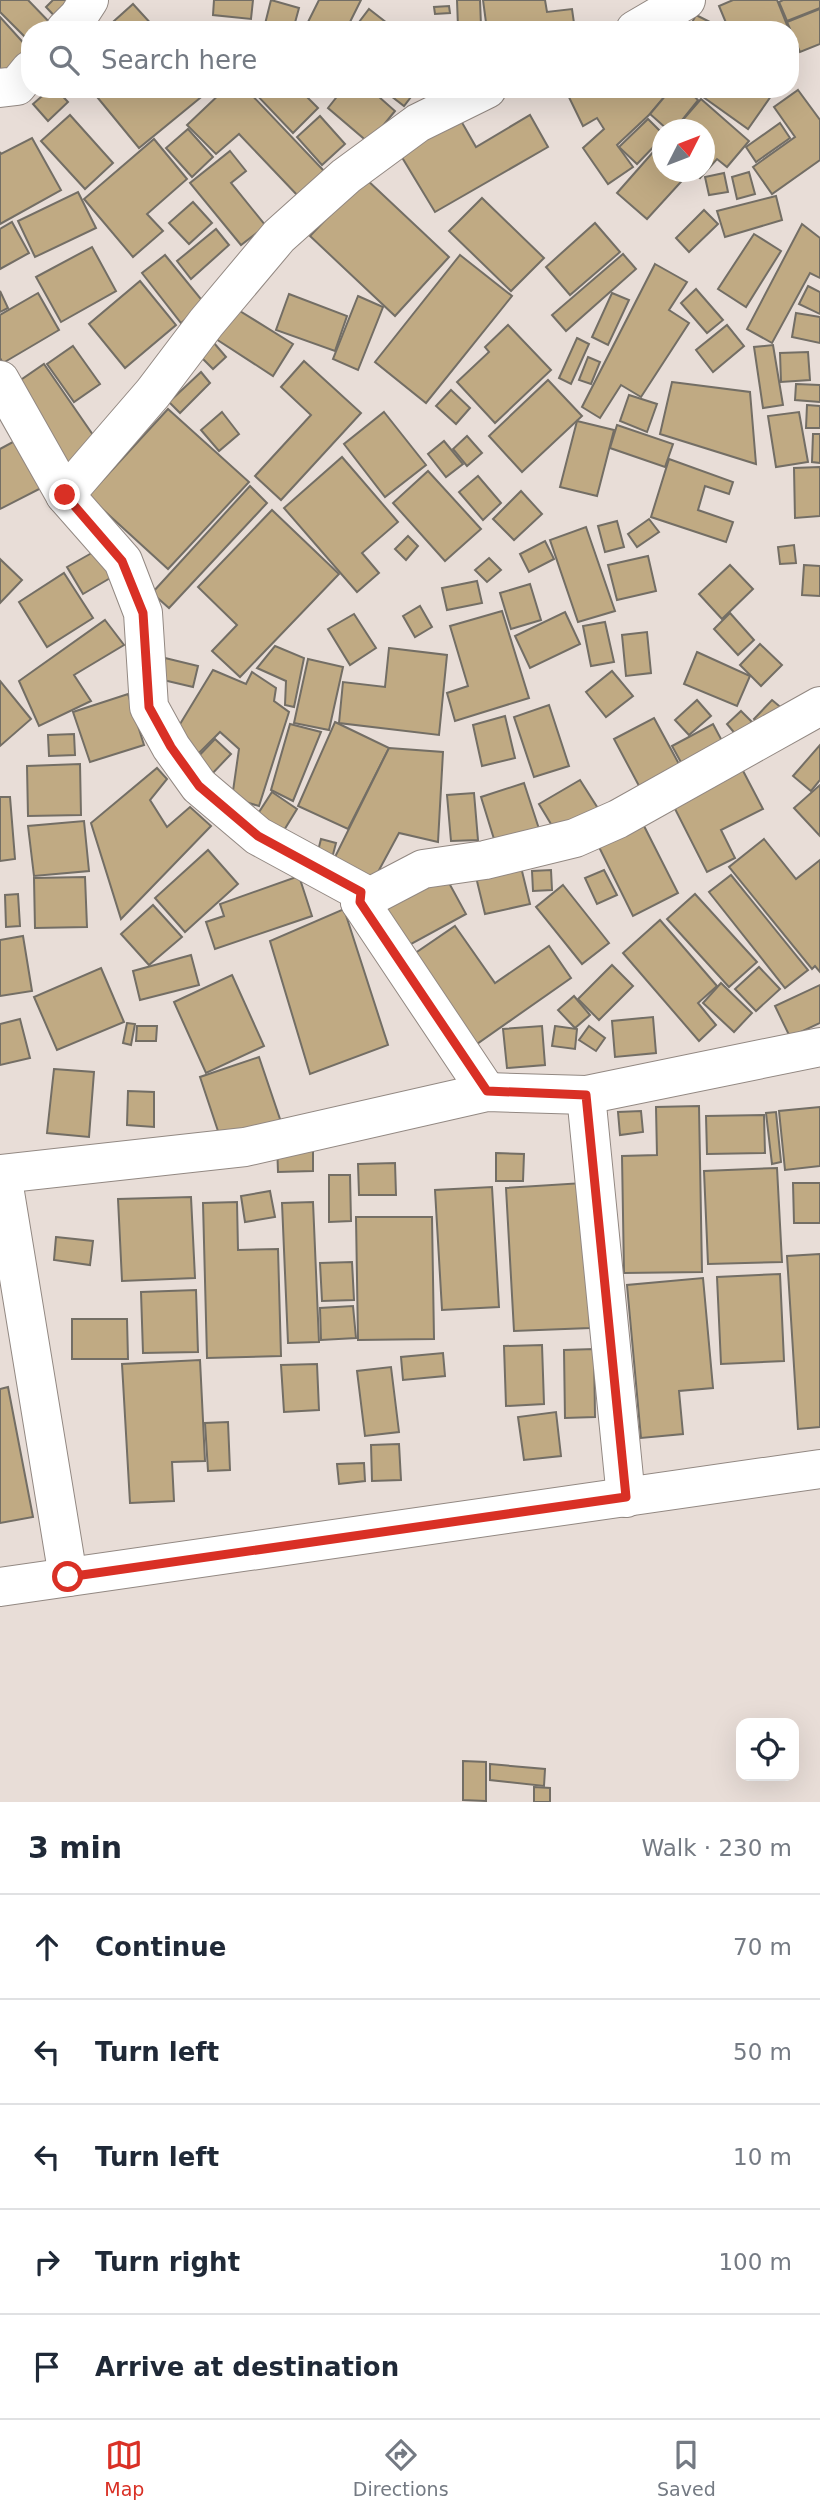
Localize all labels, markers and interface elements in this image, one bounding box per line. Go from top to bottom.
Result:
search box [21,21,799,98]
icon: search [45,41,83,79]
text: Search here [101,45,257,75]
north arrow [652,119,715,182]
route end [49,479,80,510]
route start [52,1561,83,1592]
map controls [736,1718,799,1781]
button: locate [736,1718,799,1781]
text: 3 min [28,1830,122,1865]
text: Walk · 230 m [641,1835,792,1861]
icon: ahead [28,1928,66,1966]
text: Continue [95,1932,226,1962]
text: 70 m [733,1934,792,1960]
icon: left [28,2033,66,2071]
text: Turn left [95,2037,219,2067]
text: 50 m [733,2039,792,2065]
icon: left [28,2138,66,2176]
text: Turn left [95,2142,219,2172]
text: 10 m [733,2144,792,2170]
icon: right [28,2243,66,2281]
text: Turn right [95,2247,240,2277]
text: 100 m [718,2249,792,2275]
icon: arrive [28,2348,66,2386]
text: Arrive at destination [95,2352,399,2382]
tab: Map [104,2436,144,2500]
tab: Directions [353,2436,449,2500]
tab: Saved [657,2436,716,2500]

